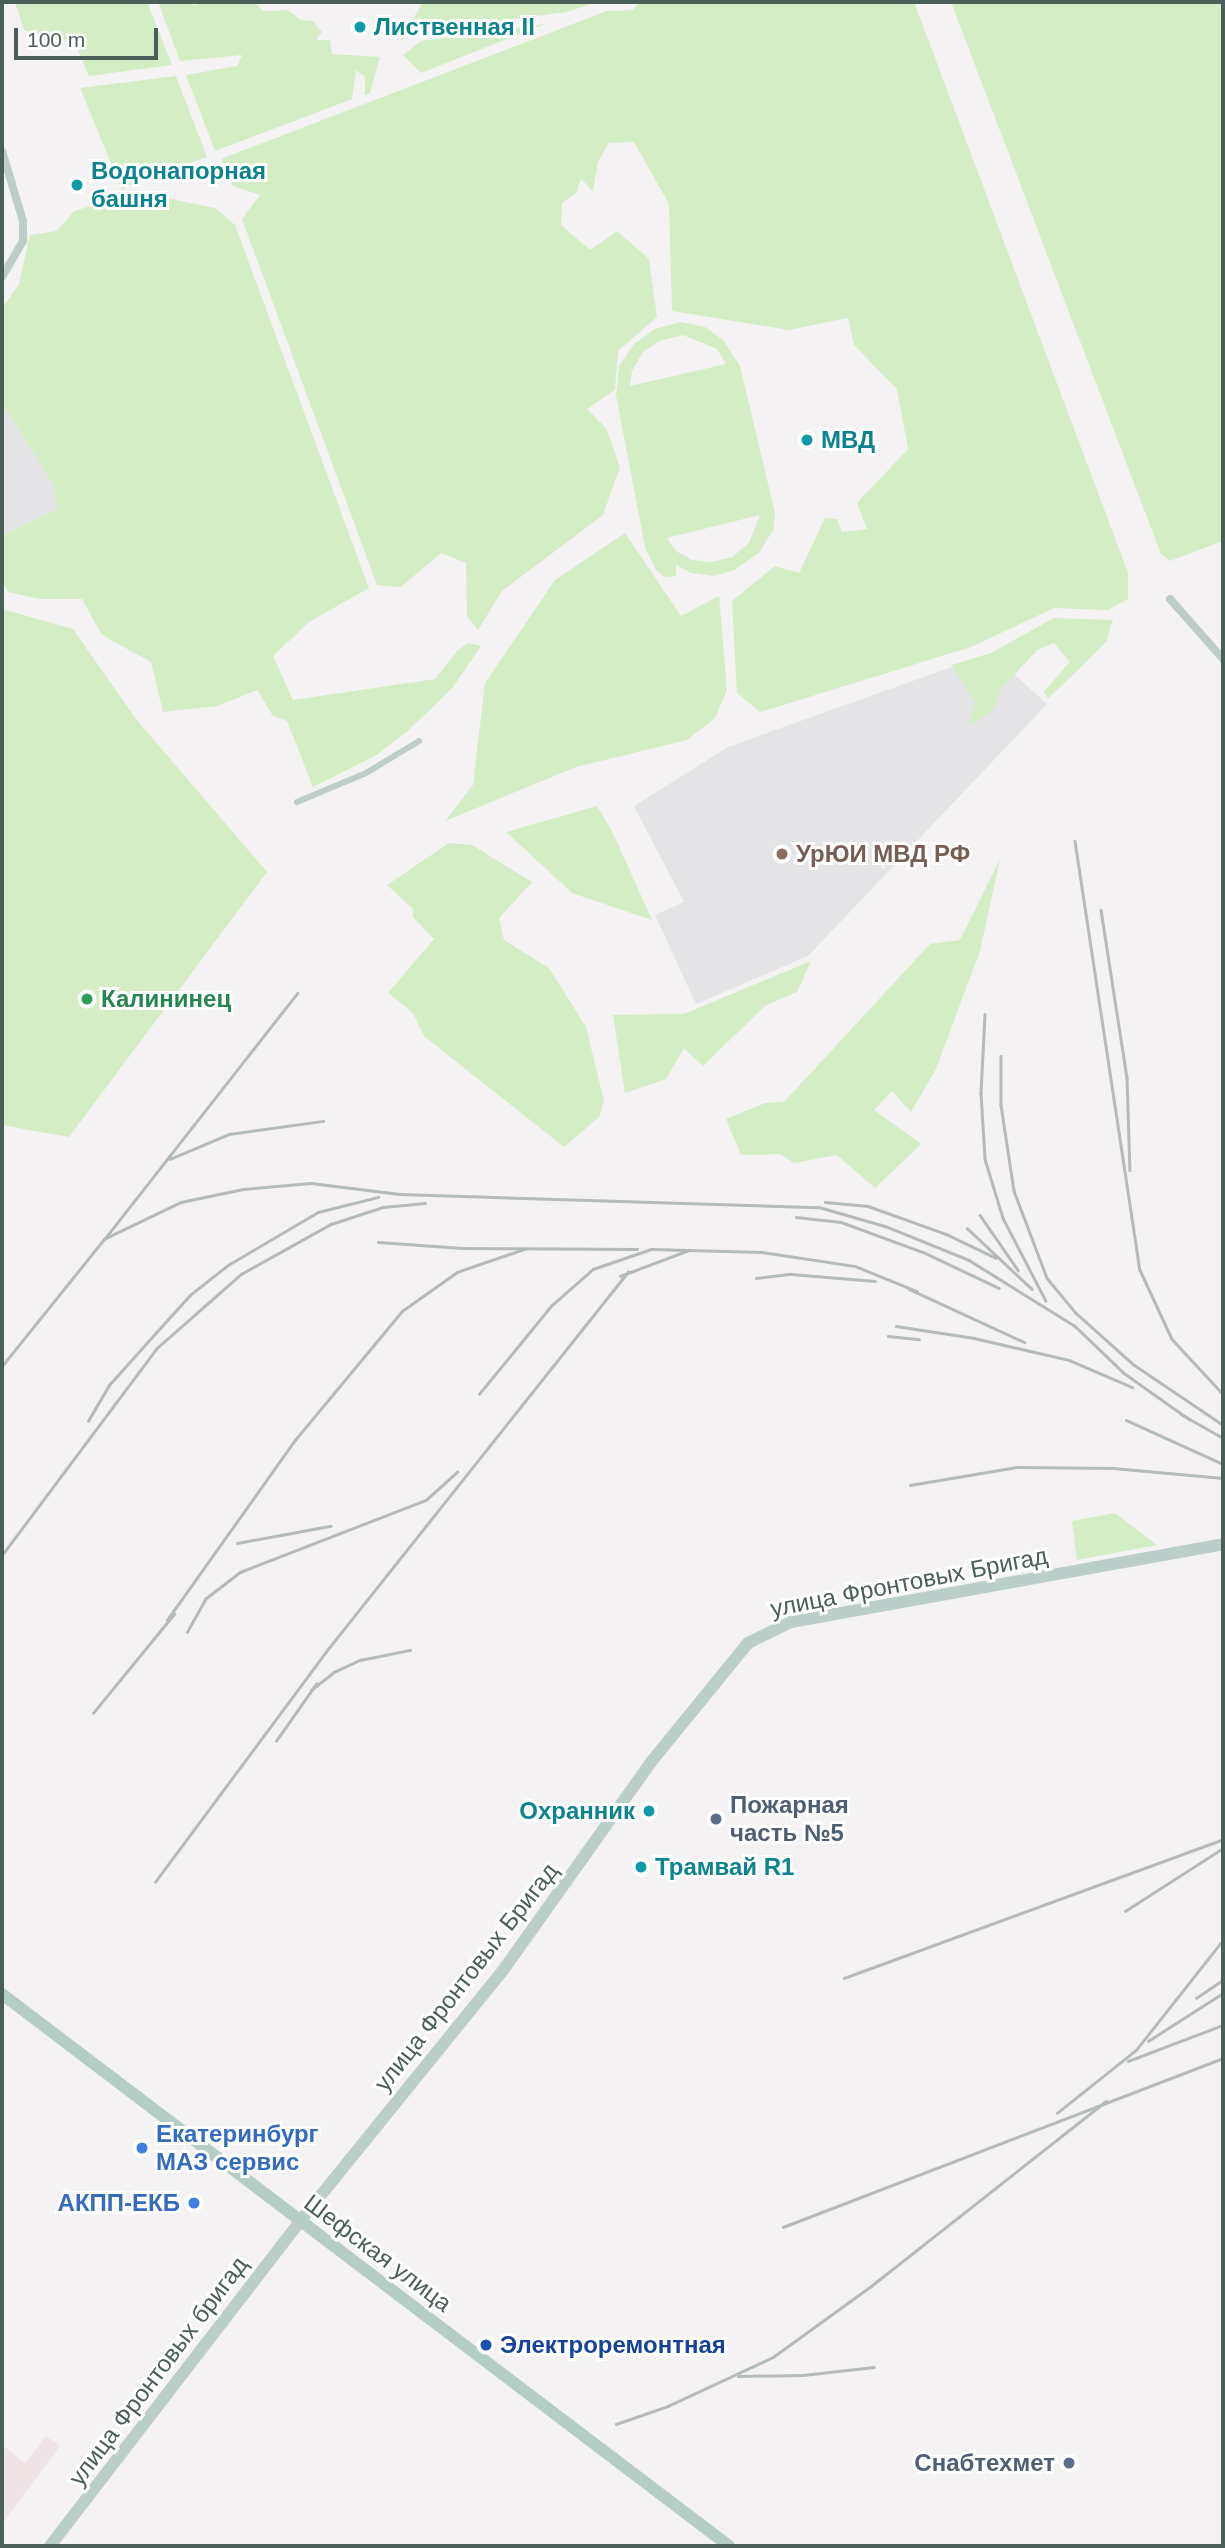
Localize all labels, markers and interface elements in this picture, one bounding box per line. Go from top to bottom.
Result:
place label: Лиственная II [374,13,535,41]
scale bar [18,14,161,58]
marker: Лиственная II [352,19,368,35]
text: 100 m [27,28,85,51]
place label: Водонапорная башня [91,157,266,213]
marker: Водонапорная башня [69,177,85,193]
place label: МВД [821,426,875,454]
marker: МВД [799,432,815,448]
place label: УрЮИ МВД РФ [796,840,970,868]
marker: УрЮИ МВД РФ [774,846,790,862]
place label: Калининец [101,985,231,1013]
marker: Калининец [79,991,95,1007]
street label: улица Фронтовых Бригад [768,1541,1050,1623]
place label: Пожарная часть №5 [730,1791,849,1847]
place label: Охранник [519,1797,635,1825]
marker: Охранник [641,1803,657,1819]
marker: Пожарная часть №5 [708,1811,724,1827]
place label: Трамвай R1 [655,1853,794,1881]
street label: улица Фронтовых Бригад [368,1857,564,2097]
marker: Трамвай R1 [633,1859,649,1875]
place label: Екатеринбург МАЗ сервис [156,2120,319,2176]
marker: Екатеринбург МАЗ сервис [134,2140,150,2156]
street label: Шефская улица [299,2188,457,2318]
place label: АКПП-ЕКБ [58,2189,180,2217]
marker: АКПП-ЕКБ [186,2195,202,2211]
street label: улица Фронтовых бригад [62,2251,254,2491]
place label: Электроремонтная [500,2331,726,2359]
marker: Электроремонтная [478,2337,494,2353]
place label: Снабтехмет [914,2449,1055,2477]
marker: Снабтехмет [1061,2455,1077,2471]

